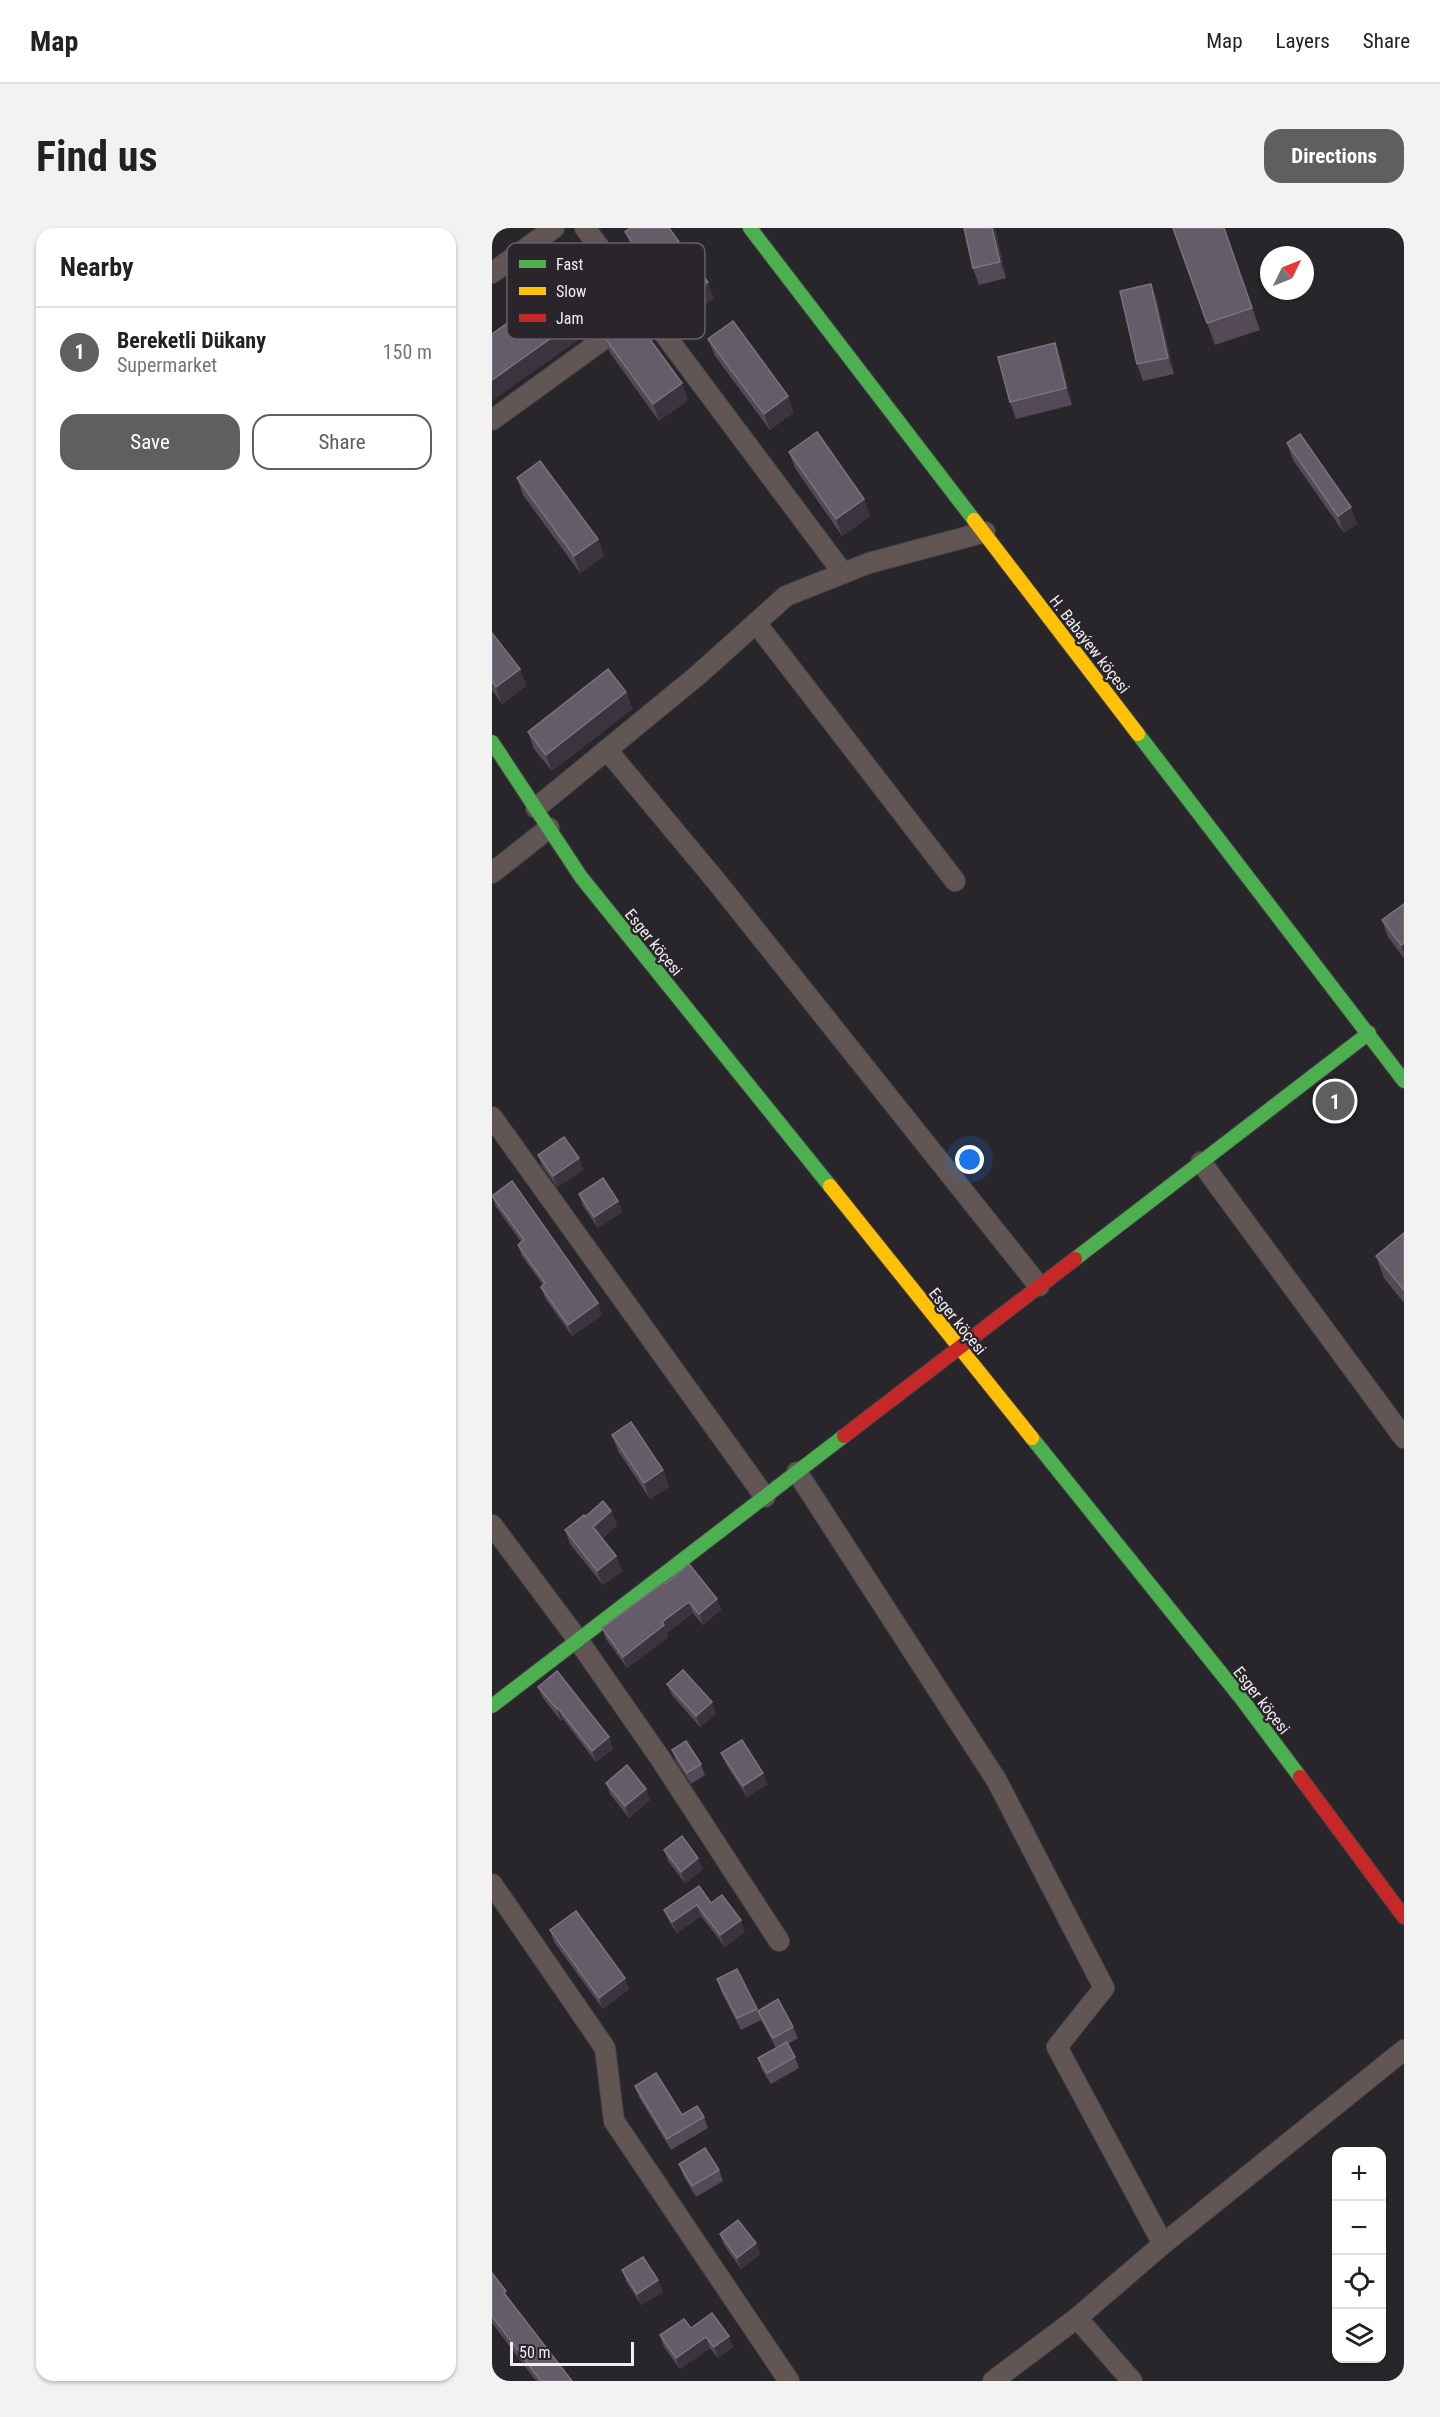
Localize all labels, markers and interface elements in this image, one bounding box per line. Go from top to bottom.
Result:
text: Map [30,25,78,58]
text: Map [1206,29,1243,53]
text: Layers [1276,29,1330,53]
text: Share [1363,29,1410,53]
button: Directions [1264,129,1404,183]
text: Find us [36,132,157,181]
legend [507,243,705,339]
north arrow [1260,246,1314,300]
text: Nearby [60,252,134,282]
text: Fast [556,255,583,274]
text: Slow [556,282,586,301]
text: Jam [556,309,583,328]
text: Bereketli Dükany [117,328,266,353]
text: 1 [74,340,85,364]
text: 150 m [383,340,432,364]
text: Supermarket [117,353,217,377]
button: Save [60,414,240,470]
button: Share [252,414,432,470]
street label: H. Babaýew köçesi [1046,592,1134,697]
street label: Esger köçesi [621,905,686,979]
pin: 1 [1316,1078,1354,1124]
your location [955,1145,984,1174]
street label: Esger köçesi [925,1284,990,1358]
street label: Esger köçesi [1229,1663,1294,1738]
map controls [1332,2147,1386,2363]
button: + [1332,2147,1386,2201]
button: − [1332,2201,1386,2255]
button: locate [1332,2255,1386,2309]
button: layers [1332,2309,1386,2363]
scale bar [510,2339,634,2366]
text: 50 m [519,2343,551,2362]

